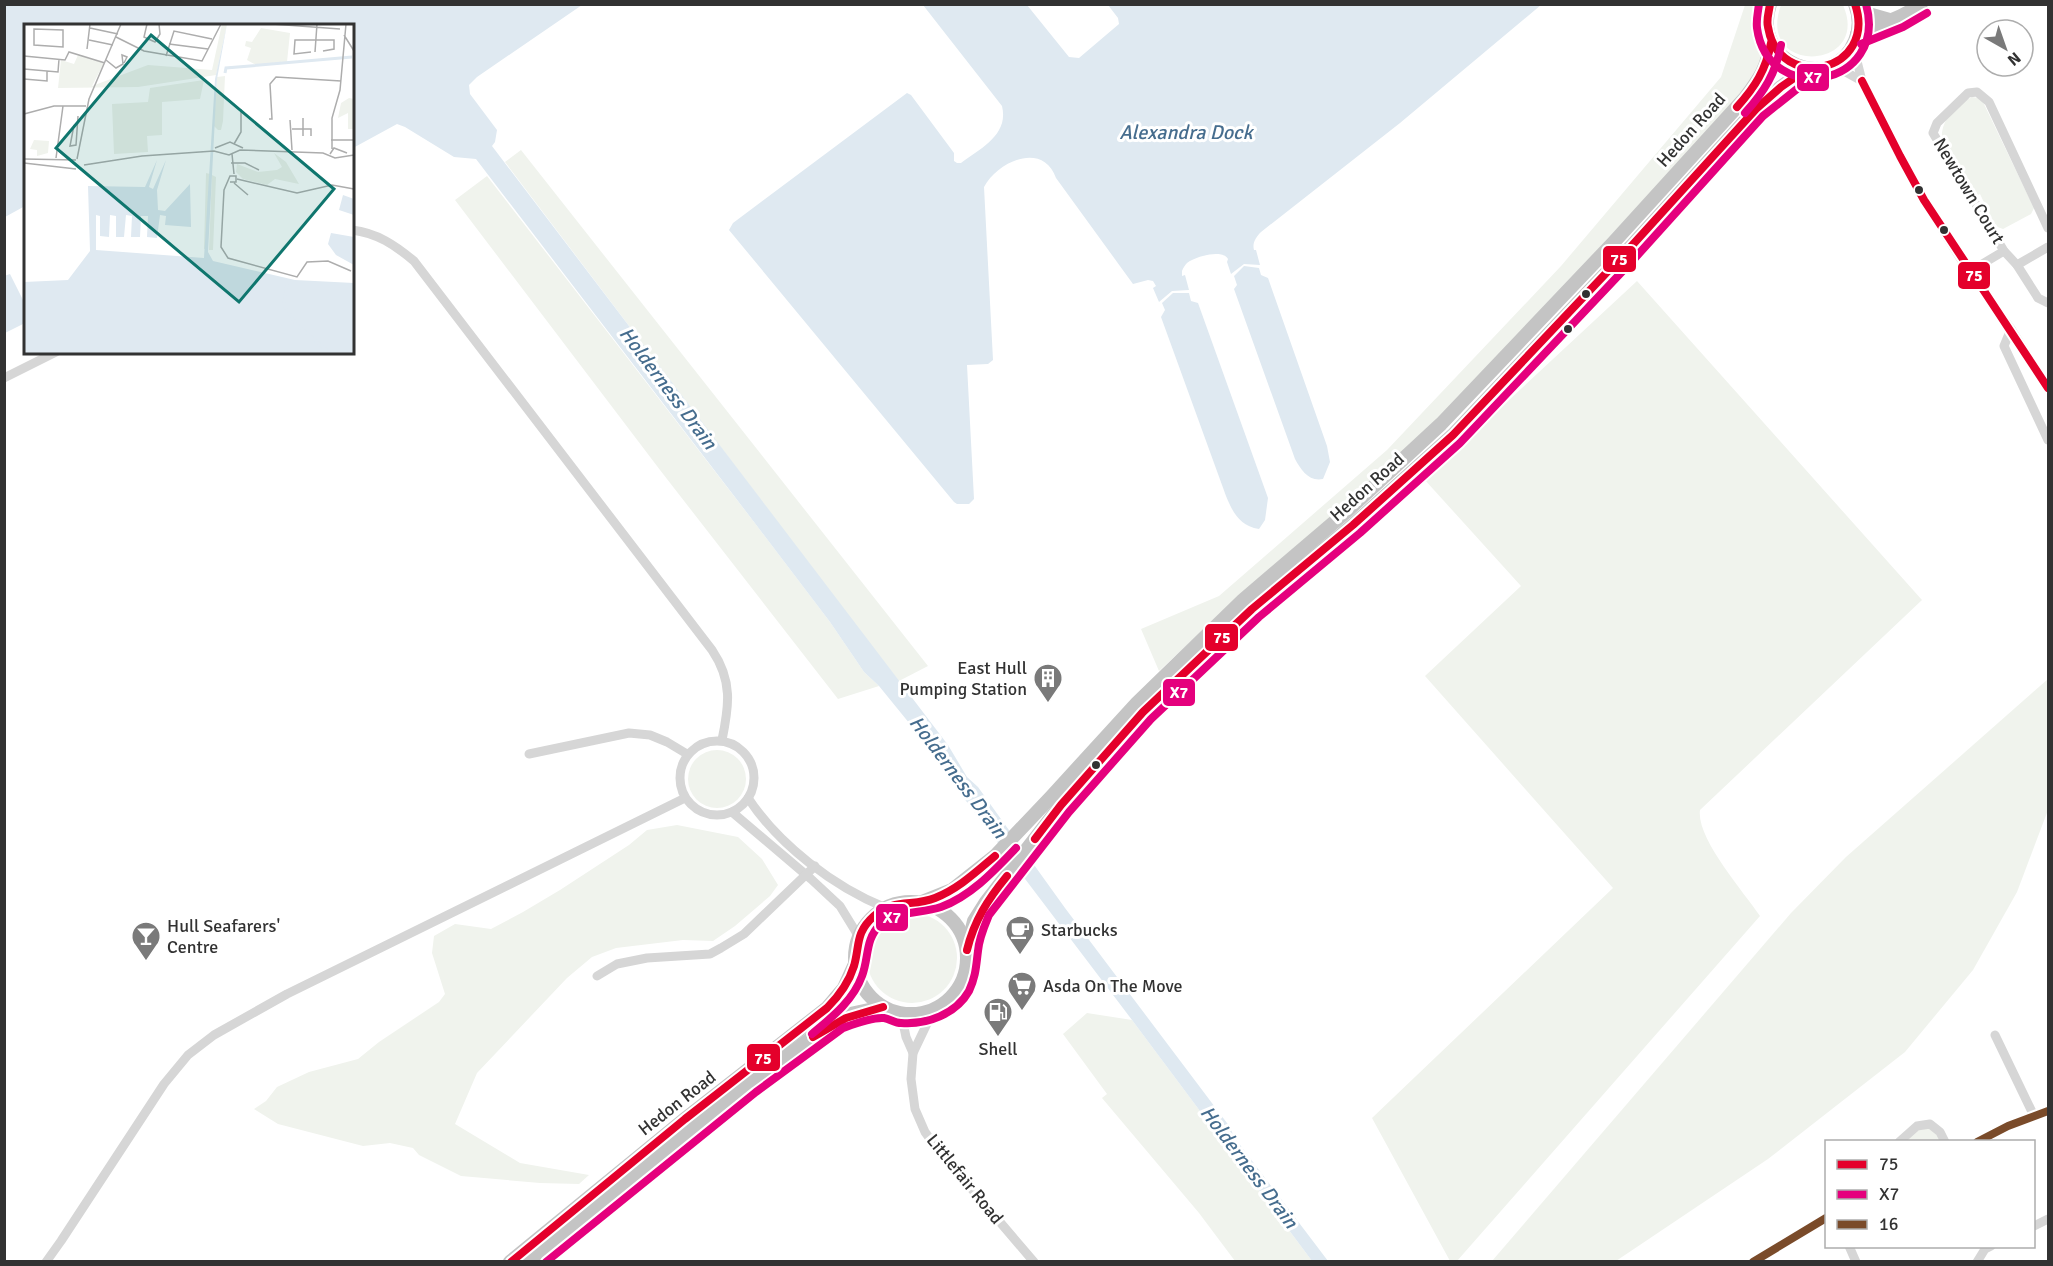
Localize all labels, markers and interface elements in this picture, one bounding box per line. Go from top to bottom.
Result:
north arrow [1975,18,2035,78]
inset map [24,24,354,354]
text: N [2003,47,2025,70]
line badge: X7 [1796,63,1830,92]
text: X7 [1804,68,1823,88]
street label: Hedon Road [1652,88,1730,172]
water label: Alexandra Dock [1119,120,1254,145]
street label: Newtown Court [1929,134,2009,248]
unlabelled marker [1913,184,1925,196]
unlabelled marker [1938,224,1950,236]
line badge: 75 [1602,245,1637,273]
text: 75 [1610,250,1628,270]
line badge: 75 [1957,261,1991,290]
text: 75 [1965,266,1983,286]
unlabelled marker [1580,288,1592,300]
water label: Holderness Drain [614,322,723,455]
unlabelled marker [1562,323,1574,335]
street label: Hedon Road [1325,448,1409,526]
line badge: 75 [1204,623,1239,652]
text: 75 [1213,628,1231,648]
place label: East Hull Pumping Station [899,657,1027,700]
building icon: East Hull Pumping Station [1032,662,1064,704]
line badge: X7 [1162,678,1196,707]
text: X7 [1170,683,1189,703]
water label: Holderness Drain [904,711,1013,844]
unlabelled marker [1090,759,1102,771]
line badge: X7 [875,903,909,932]
text: X7 [883,908,902,928]
cafe icon: Starbucks [1004,914,1036,956]
place label: Hull Seafarers' Centre [167,915,280,958]
place label: Starbucks [1041,919,1118,941]
bar icon: Hull Seafarers' Centre [130,920,162,962]
supermarket icon: Asda On The Move [1006,970,1038,1012]
place label: Asda On The Move [1043,975,1182,997]
fuel station icon: Shell [982,996,1014,1038]
place label: Shell [978,1038,1018,1060]
line badge: 75 [746,1043,781,1072]
text: 75 [754,1049,772,1069]
street label: Hedon Road [634,1066,720,1140]
water label: Holderness Drain [1195,1101,1304,1234]
street label: Littlefair Road [922,1129,1008,1229]
legend [1825,1140,2035,1248]
text: 75 [1879,1153,1898,1175]
text: X7 [1879,1183,1899,1205]
text: 16 [1879,1213,1898,1235]

